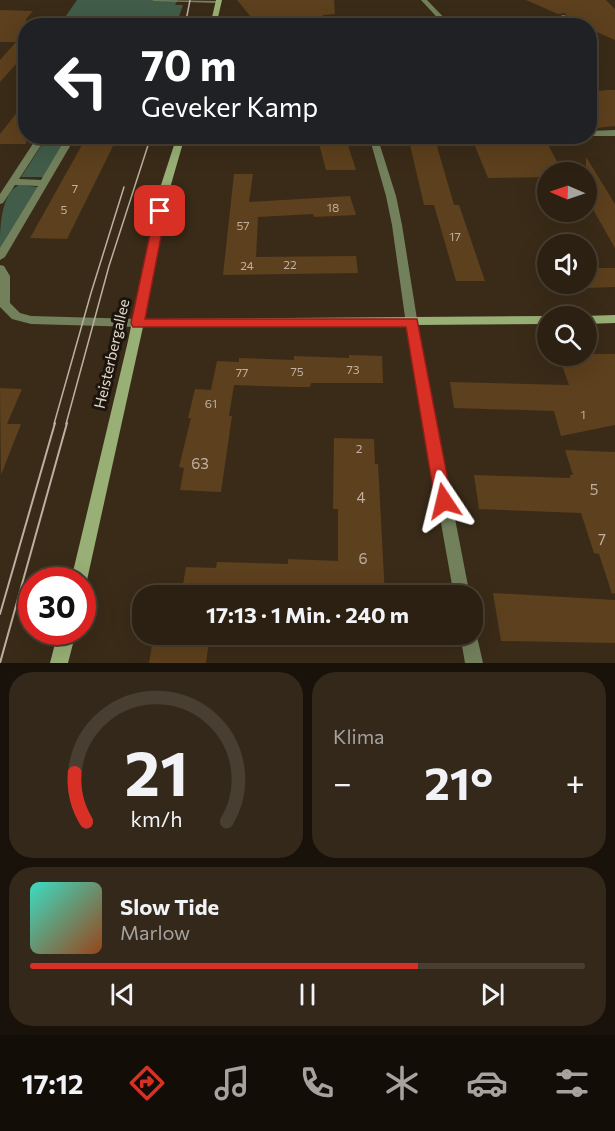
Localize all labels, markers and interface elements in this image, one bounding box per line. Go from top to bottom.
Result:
text: 70 m [141,38,236,90]
icon: left [42,42,120,120]
text: Geveker Kamp [141,90,318,123]
north arrow [537,162,597,222]
map controls [537,162,597,366]
house number: 7 [72,181,78,195]
pin [134,185,185,236]
icon: arrive [143,194,176,227]
house number: 18 [327,200,339,214]
house number: 5 [61,202,68,216]
house number: 57 [236,218,250,232]
house number: 17 [449,229,461,243]
button: sound [537,234,597,294]
house number: 22 [283,257,297,271]
house number: 24 [240,258,254,272]
street label: Heisterbergallee [90,297,132,410]
button: search [537,306,597,366]
house number: 73 [346,362,360,376]
house number: 75 [290,364,304,378]
house number: 77 [236,365,248,379]
house number: 61 [205,396,217,410]
house number: 1 [580,407,586,421]
house number: 2 [356,441,363,455]
house number: 63 [191,454,209,472]
position arrow [412,469,476,533]
house number: 5 [590,480,598,498]
house number: 4 [357,488,366,506]
house number: 7 [598,530,606,548]
house number: 6 [358,549,368,567]
speed limit sign: 30 [18,567,96,645]
text: 17:13 · 1 Min. · 240 m [206,601,409,628]
text: Klima [333,724,385,748]
text: 21 [124,733,188,809]
text: 21° [424,754,493,809]
text: − [333,761,352,802]
text: + [566,761,585,802]
text: km/h [130,805,182,831]
text: Slow Tide [120,893,219,920]
text: Marlow [120,920,190,944]
icon: previous [106,978,139,1011]
icon: pause [291,978,324,1011]
icon: next [476,978,509,1011]
icon: directions [126,1062,168,1104]
icon: music [211,1062,253,1104]
icon: phone [296,1062,338,1104]
icon: climate [381,1062,423,1104]
icon: car [466,1062,508,1104]
icon: filters [551,1062,593,1104]
text: 17:12 [22,1067,83,1100]

